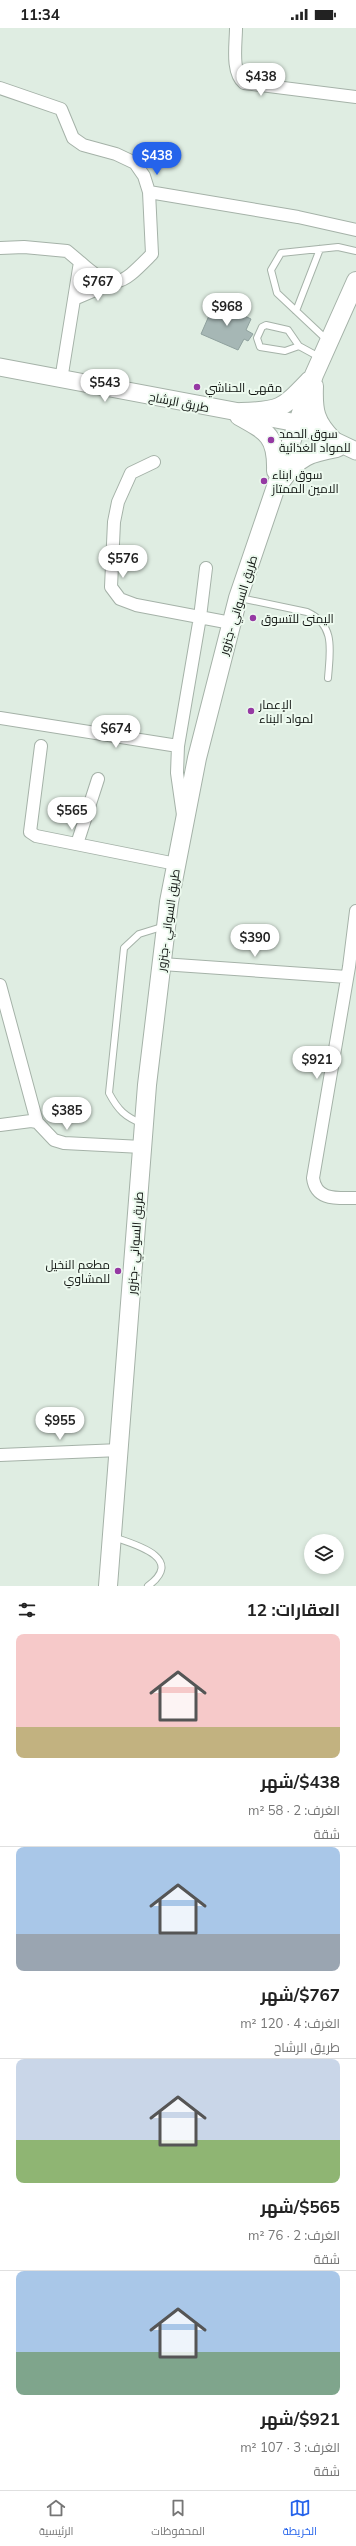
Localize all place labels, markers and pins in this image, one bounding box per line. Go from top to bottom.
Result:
pin: $438 [237,63,285,97]
pin: $438 [133,142,181,176]
pin: $767 [74,268,122,302]
pin: $968 [203,293,251,327]
pin: $543 [81,369,129,403]
place label: مقهى الحناشي [205,380,282,398]
marker: مقهى الحناشي [192,382,202,392]
place label: سوق الحمد للمواد الغذائية [279,426,351,455]
marker: سوق الحمد للمواد الغذائية [266,435,276,445]
place label: سوق ابناء الامين الممتاز [271,467,339,496]
marker: سوق ابناء الامين الممتاز [259,476,269,486]
pin: $576 [99,545,147,579]
place label: اليمنى للتسوق [261,611,334,626]
marker: اليمنى للتسوق [248,613,258,623]
place label: الإعمار لمواد البناء [258,697,313,726]
marker: الإعمار لمواد البناء [246,706,256,716]
pin: $674 [92,715,140,749]
pin: $565 [48,797,96,831]
pin: $390 [231,924,279,958]
pin: $921 [293,1046,341,1080]
pin: $385 [43,1097,91,1131]
place label: مطعم النخيل للمشاوي [45,1257,110,1289]
marker: مطعم النخيل للمشاوي [113,1266,123,1276]
pin: $955 [36,1407,84,1441]

